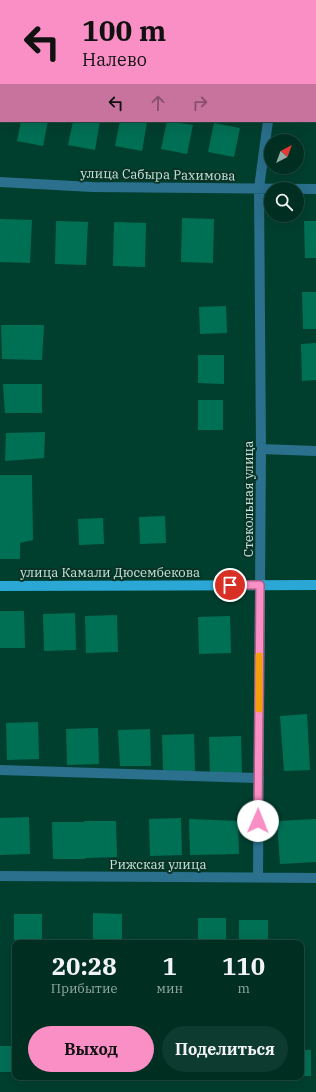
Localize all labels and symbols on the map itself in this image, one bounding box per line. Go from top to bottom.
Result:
north arrow [264,134,304,174]
street label: улица Сабыра Рахимова [80,165,236,184]
street label: Стекольная улица [240,441,257,557]
street label: улица Камали Дюсембекова [20,564,200,581]
pin [213,568,247,602]
position arrow [237,800,279,842]
street label: Рижская улица [109,856,207,873]

